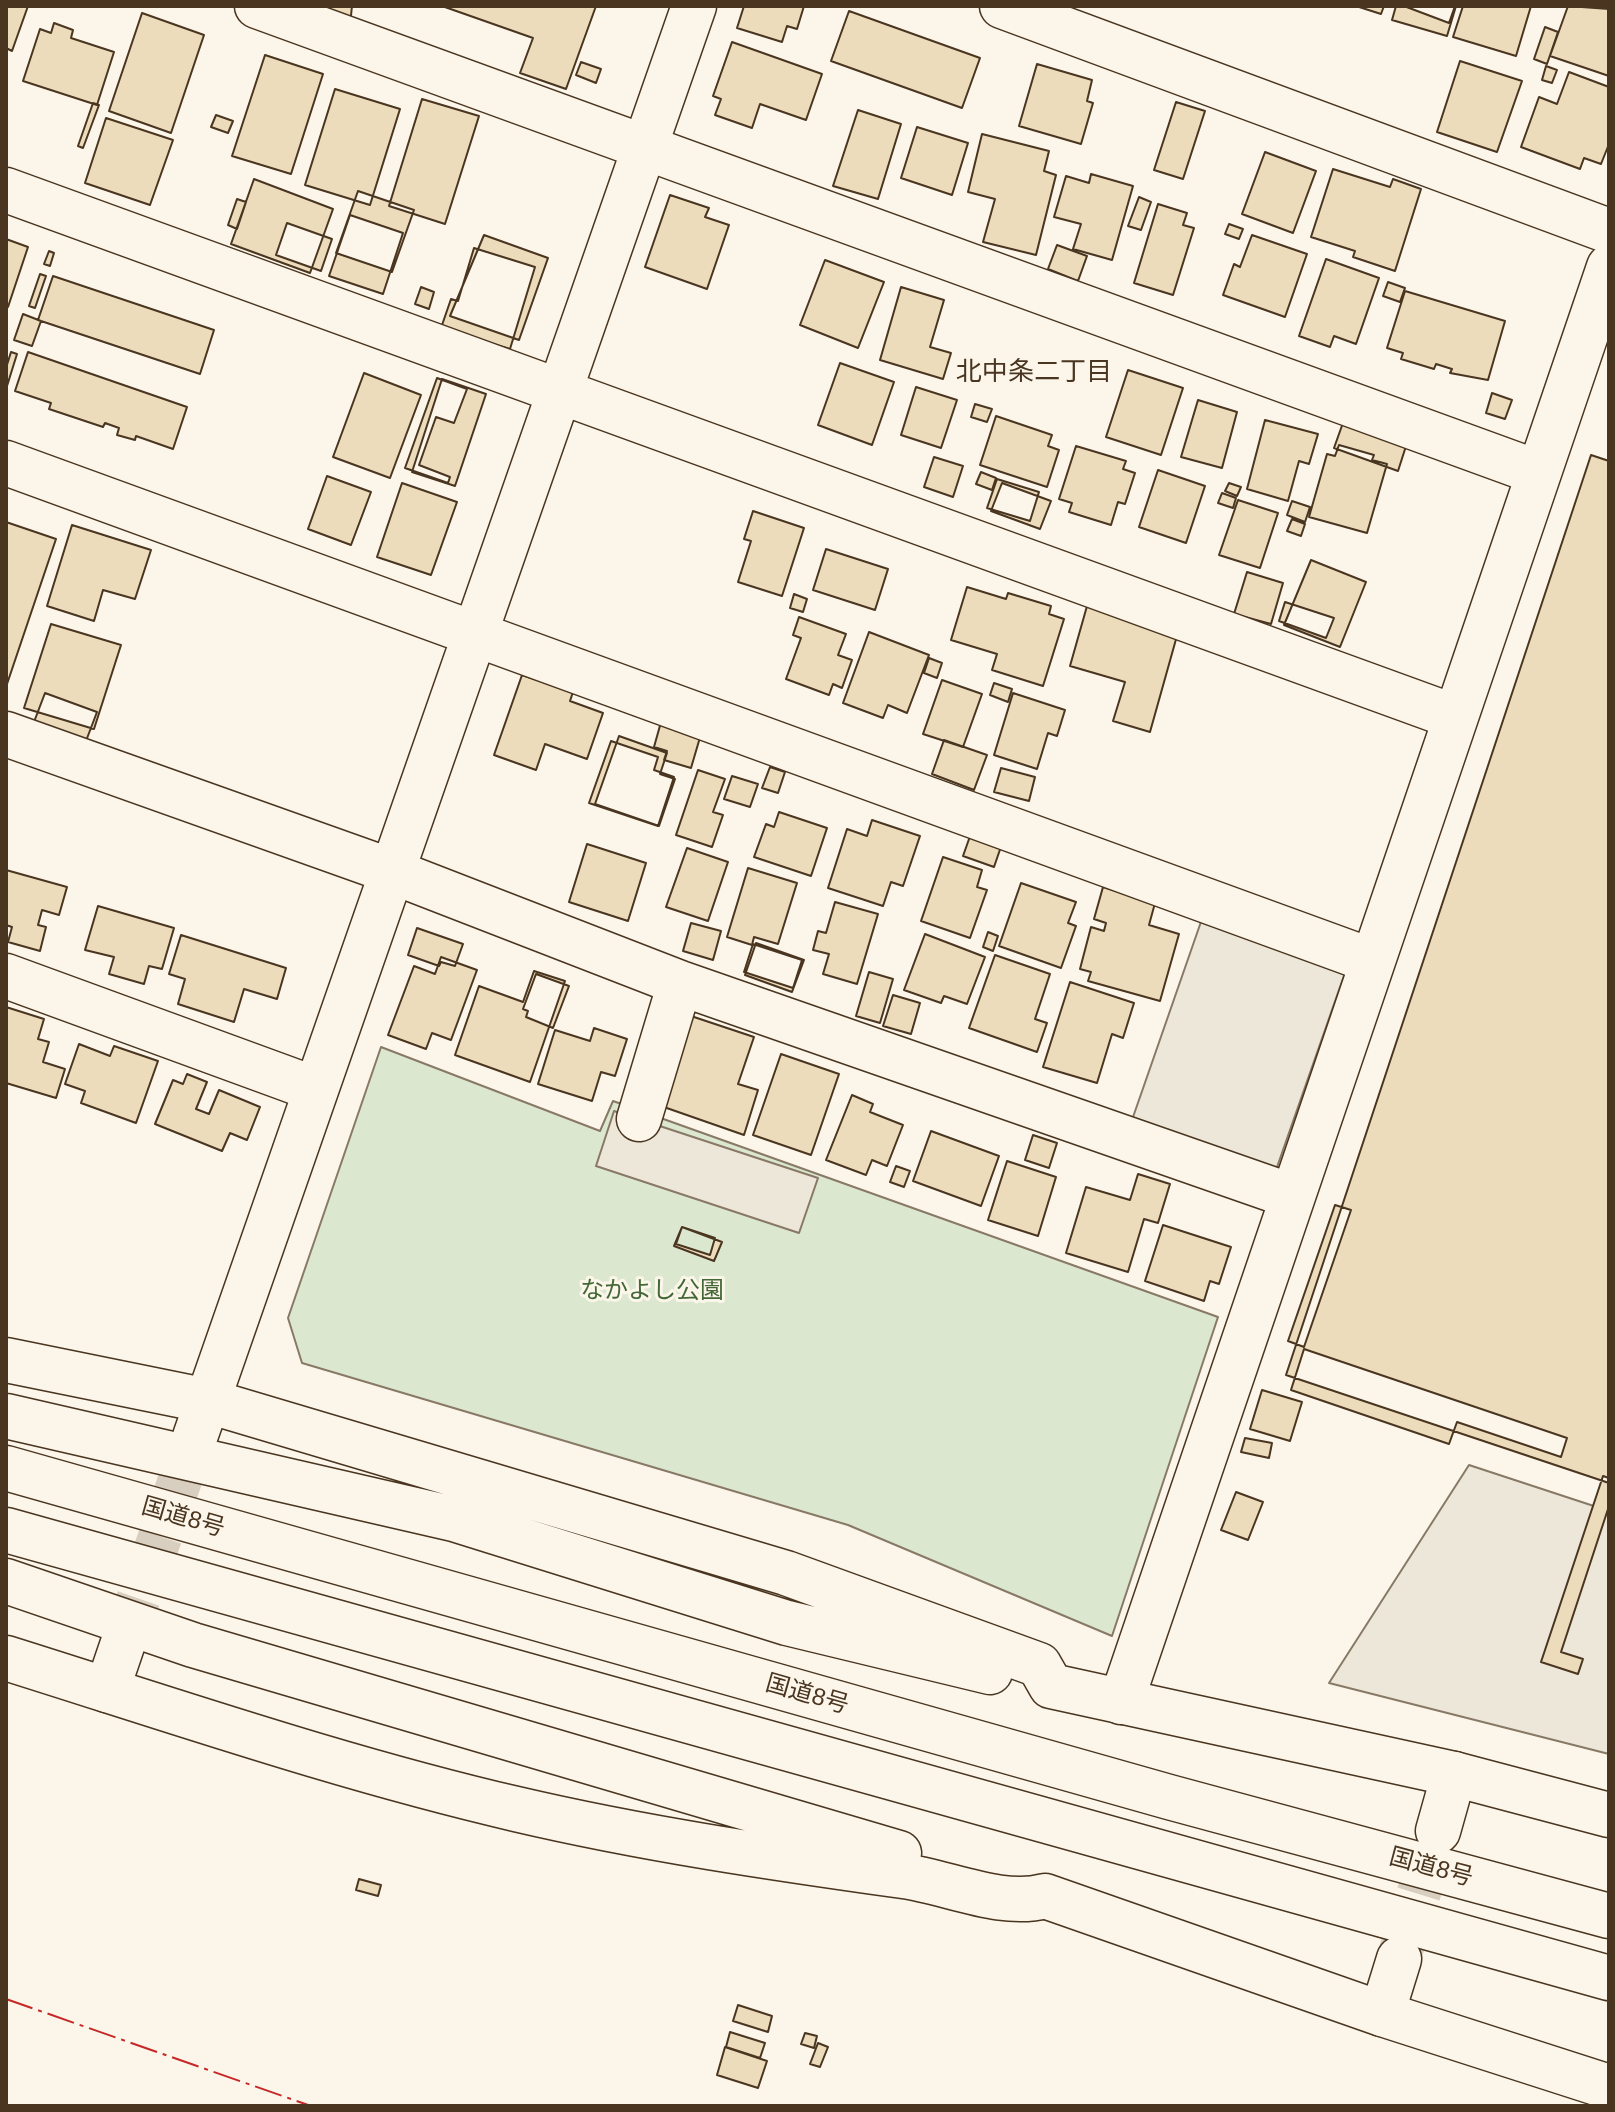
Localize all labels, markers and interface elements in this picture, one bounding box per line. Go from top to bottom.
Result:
district label: 北中条二丁目 [956,357,1112,389]
park label: なかよし公園 [580,1277,724,1305]
street label: 国道8号 [138,1492,228,1544]
street label: 国道8号 [762,1669,852,1721]
street label: 国道8号 [1386,1843,1476,1893]

